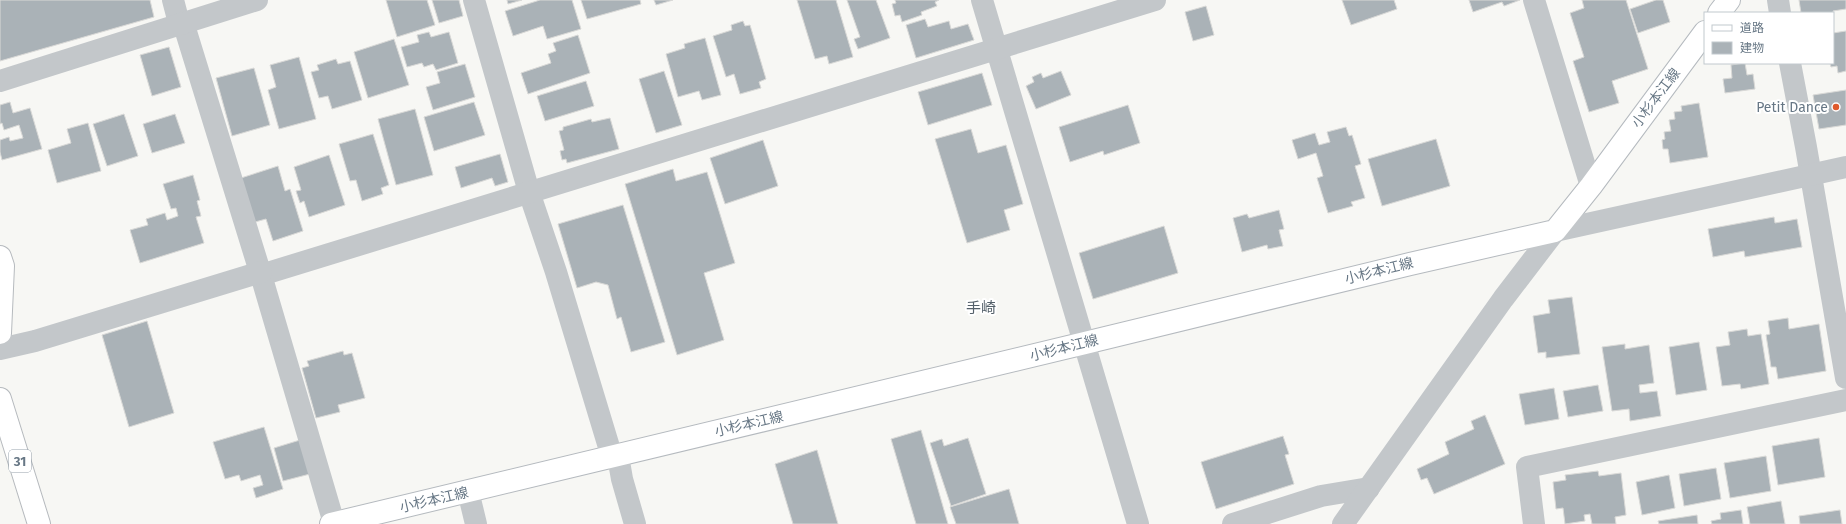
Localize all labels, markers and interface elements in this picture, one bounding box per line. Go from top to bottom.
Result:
legend [1704,12,1834,64]
text: 道路 [1740,21,1764,35]
text: 建物 [1740,41,1764,55]
street label: 小杉本江線 [1628,65,1684,131]
place label: Petit Dance [1756,99,1828,116]
marker: Petit Dance [1831,102,1841,112]
street label: 小杉本江線 [1343,254,1415,288]
district label: 手崎 [966,299,996,317]
street label: 小杉本江線 [1028,331,1100,365]
street label: 小杉本江線 [713,408,785,440]
road number: 31 [9,450,31,472]
street label: 小杉本江線 [398,484,470,516]

